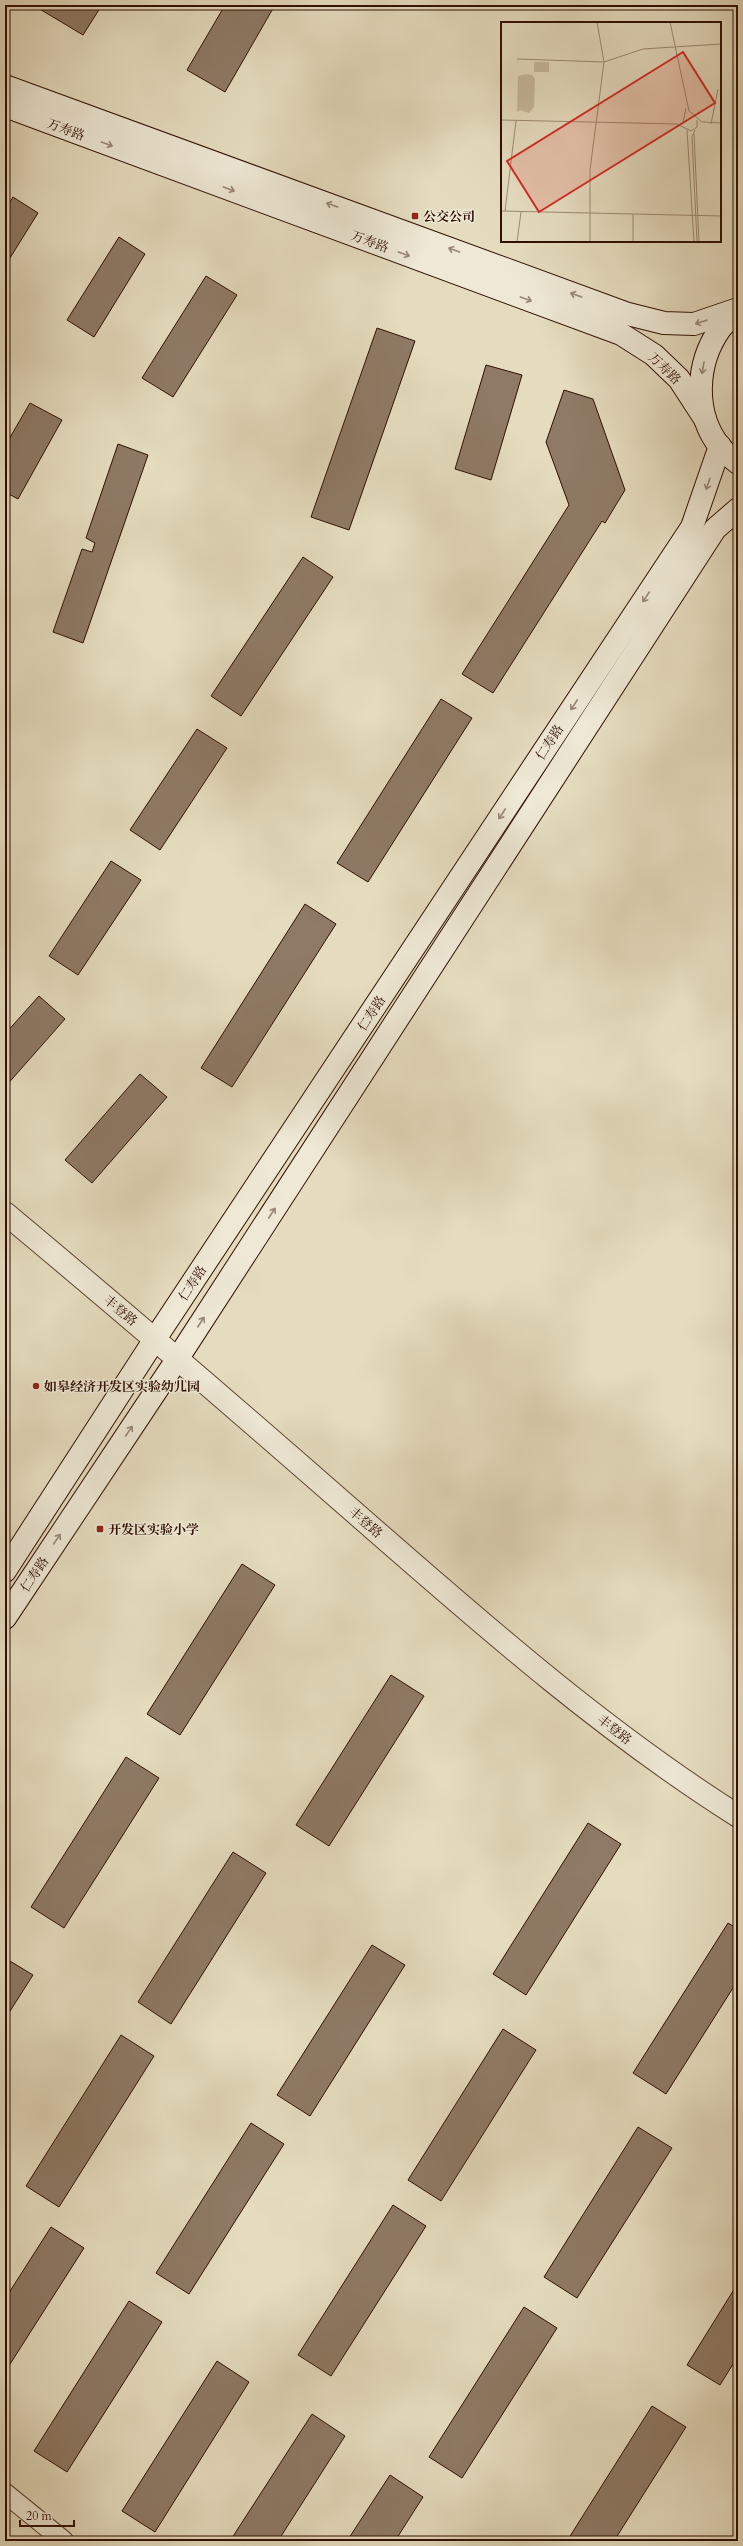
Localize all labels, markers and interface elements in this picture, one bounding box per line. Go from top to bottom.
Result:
inset map [501,22,721,242]
street label: 万寿路 [44,115,87,145]
one-way arrow [101,141,113,149]
one-way arrow [223,186,235,194]
one-way arrow [326,201,338,209]
place label: 公交公司 [423,208,475,226]
marker: 公交公司 [410,211,420,221]
street label: 万寿路 [348,227,391,257]
one-way arrow [448,246,460,254]
one-way arrow [397,250,409,258]
one-way arrow [570,290,582,298]
one-way arrow [519,295,531,303]
one-way arrow [695,319,708,326]
street label: 万寿路 [644,349,685,389]
one-way arrow [699,361,707,374]
one-way arrow [704,477,712,489]
one-way arrow [642,591,650,602]
one-way arrow [570,699,578,710]
street label: 仁寿路 [532,721,568,764]
one-way arrow [498,808,506,819]
street label: 仁寿路 [354,992,390,1035]
one-way arrow [268,1207,276,1219]
street label: 仁寿路 [175,1262,211,1305]
street label: 丰登路 [100,1291,141,1330]
one-way arrow [197,1317,205,1328]
place label: 如皋经济开发区实验幼儿园 [44,1378,200,1396]
marker: 如皋经济开发区实验幼儿园 [31,1381,41,1391]
one-way arrow [125,1426,133,1437]
street label: 丰登路 [345,1503,386,1542]
place label: 开发区实验小学 [108,1521,199,1539]
marker: 开发区实验小学 [95,1524,105,1534]
one-way arrow [54,1533,62,1545]
street label: 仁寿路 [16,1553,53,1596]
street label: 丰登路 [593,1711,635,1749]
scale bar [20,2502,74,2528]
text: 20 m [26,2508,53,2524]

